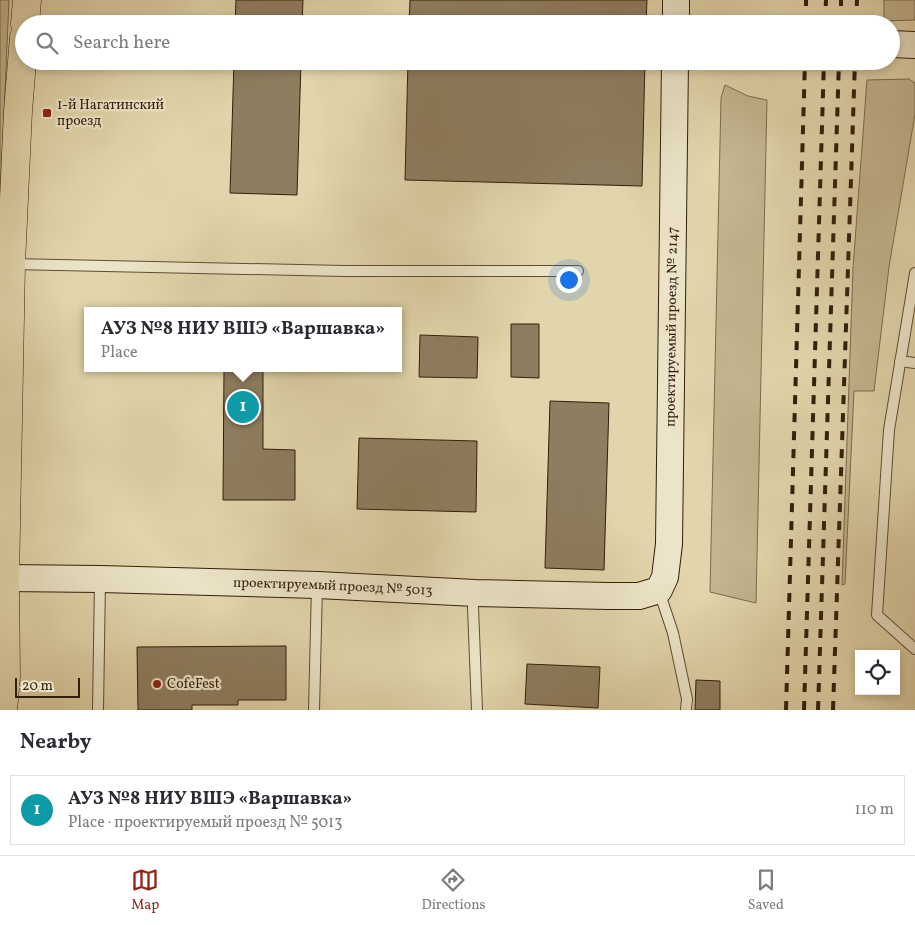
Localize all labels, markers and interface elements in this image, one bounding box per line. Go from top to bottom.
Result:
search box [15,15,900,70]
icon: search [33,29,61,57]
text: Search here [73,30,170,56]
place label: 1-й Нагатинский проезд [57,96,164,131]
marker: 1-й Нагатинский проезд [41,107,53,119]
street label: проектируемый проезд № 2147 [661,226,682,427]
your location [556,267,582,293]
popup [84,307,402,372]
text: АУЗ №8 НИУ ВШЭ «Варшавка» [101,316,385,342]
text: Place [101,342,138,364]
pin: 1 [227,388,259,426]
street label: проектируемый проезд № 5013 [233,573,433,600]
map controls [855,650,900,695]
button: locate [855,650,900,695]
scale bar [15,675,80,698]
place label: CofeFest [167,675,220,694]
text: 20 m [22,677,53,696]
marker: CofeFest [151,678,163,690]
text: Nearby [20,728,91,757]
text: АУЗ №8 НИУ ВШЭ «Варшавка» [68,786,352,812]
text: 1 [34,799,40,821]
text: 110 m [855,799,894,821]
text: Place · проектируемый проезд № 5013 [68,812,343,834]
tab: Map [131,866,159,915]
tab: Directions [421,866,486,915]
tab: Saved [748,866,784,915]

